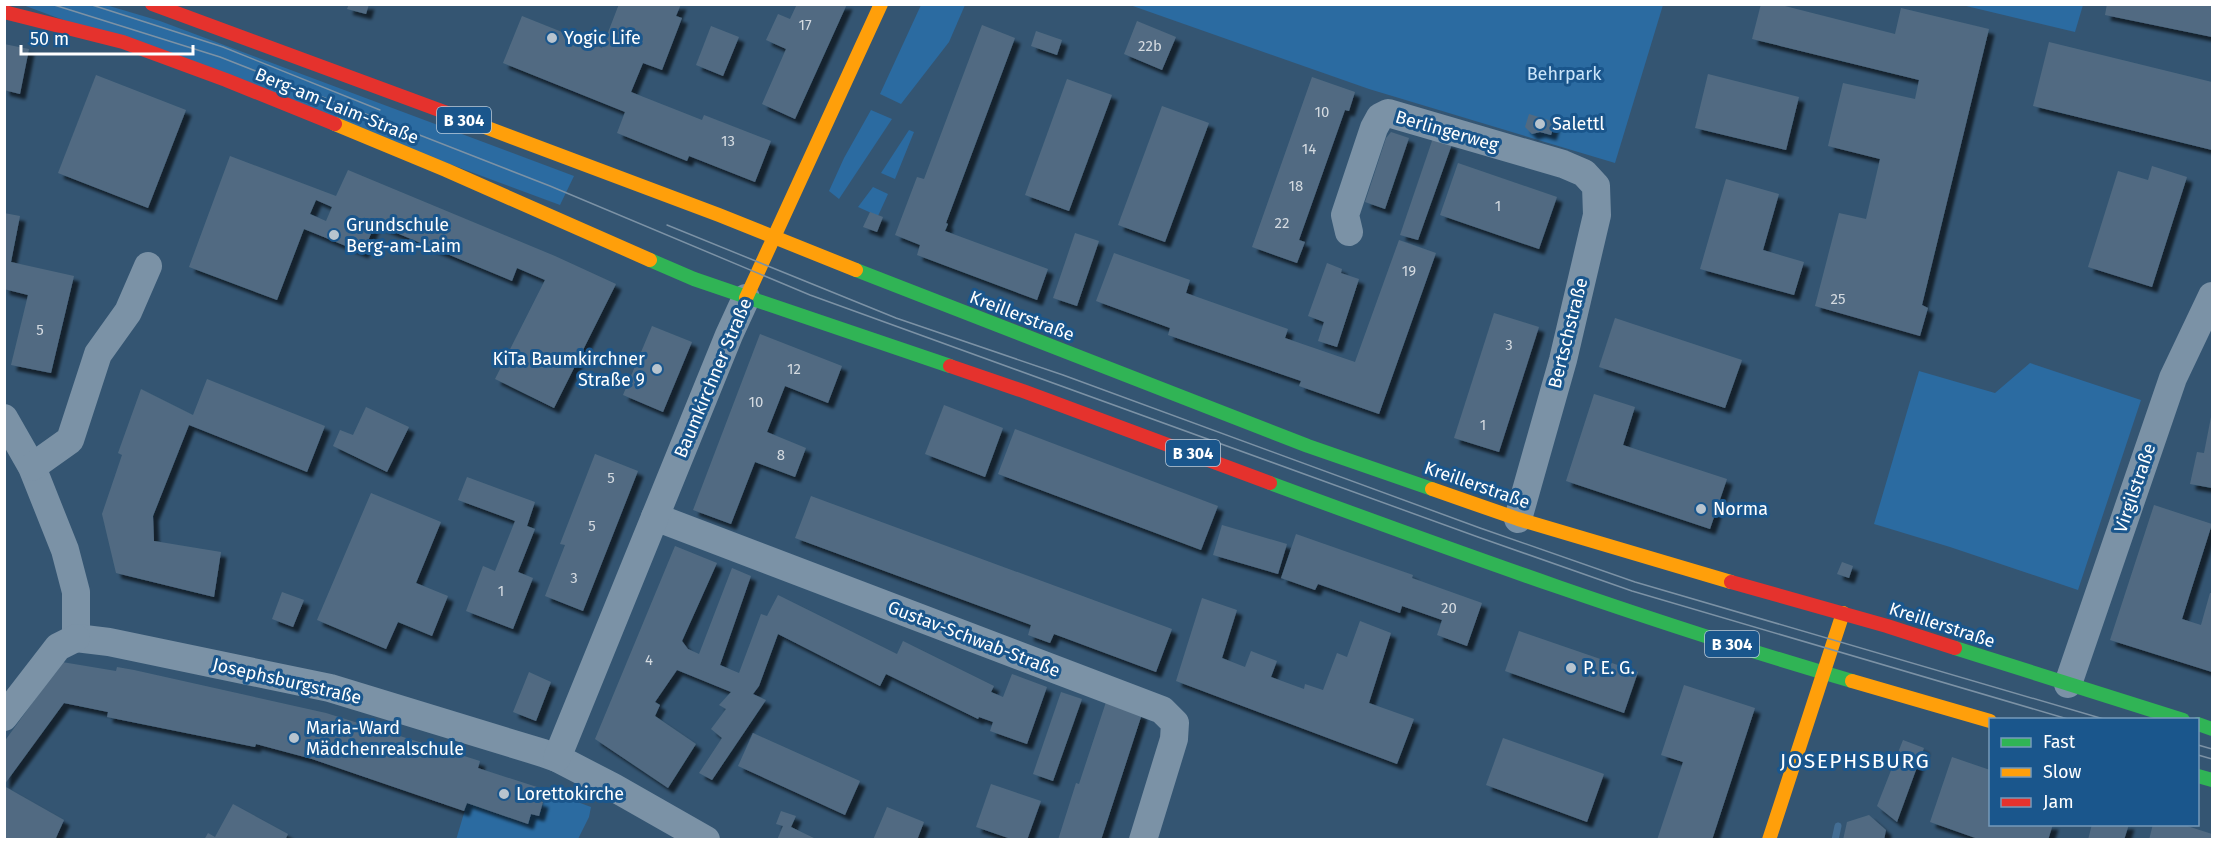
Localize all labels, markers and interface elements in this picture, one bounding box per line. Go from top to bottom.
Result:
house number: 17 [798,16,812,34]
scale bar [21,18,194,56]
place label: Yogic Life [564,27,641,49]
text: 50 m [30,28,69,50]
marker: Yogic Life [545,31,559,45]
house number: 22b [1138,37,1162,55]
street label: Berg-am-Laim-Straße [252,63,422,149]
park label: Behrpark [1527,63,1602,85]
house number: 10 [1315,103,1329,121]
street label: Berlingerweg [1393,106,1502,156]
road number: B 304 [437,107,491,133]
place label: Salettl [1552,113,1605,135]
marker: Salettl [1533,117,1547,131]
house number: 13 [721,132,735,150]
house number: 14 [1302,140,1316,158]
house number: 18 [1289,177,1303,195]
house number: 1 [1495,197,1501,215]
place label: Grundschule Berg-am-Laim [346,214,461,257]
house number: 22 [1275,214,1289,232]
marker: Grundschule Berg-am-Laim [327,228,341,242]
house number: 19 [1402,262,1416,280]
street label: Bertschstraße [1544,275,1592,391]
street label: Kreillerstraße [967,286,1077,346]
house number: 25 [1831,290,1845,308]
street label: Baumkirchner Straße [669,295,757,461]
house number: 5 [36,321,44,339]
house number: 3 [1505,336,1513,354]
place label: KiTa Baumkirchner Straße 9 [493,348,645,391]
house number: 12 [787,360,801,378]
marker: KiTa Baumkirchner Straße 9 [650,362,664,376]
house number: 10 [749,393,763,411]
house number: 1 [1480,416,1486,434]
road number: B 304 [1166,440,1220,466]
street label: Virgilstraße [2109,440,2161,536]
house number: 8 [777,446,785,464]
street label: Kreillerstraße [1421,457,1533,513]
house number: 5 [607,469,615,487]
place label: Norma [1713,498,1768,520]
marker: Norma [1694,502,1708,516]
house number: 5 [588,517,596,535]
house number: 3 [570,569,578,587]
house number: 1 [498,582,504,600]
street label: Gustav-Schwab-Straße [885,596,1063,682]
street label: Kreillerstraße [1886,597,1998,653]
house number: 20 [1441,599,1457,617]
road number: B 304 [1705,631,1759,657]
house number: 4 [645,651,653,669]
street label: Josephsburgstraße [210,653,364,709]
place label: P. E. G. [1583,657,1635,679]
marker: P. E. G. [1564,661,1578,675]
place label: Maria-Ward Mädchenrealschule [306,717,464,760]
legend [1989,718,2199,826]
marker: Maria-Ward Mädchenrealschule [287,731,301,745]
text: Fast [2043,731,2076,753]
district label: JOSEPHSBURG [1780,748,1930,774]
text: Slow [2043,761,2082,783]
place label: Lorettokirche [516,783,624,805]
marker: Lorettokirche [497,787,511,801]
text: Jam [2043,791,2074,813]

